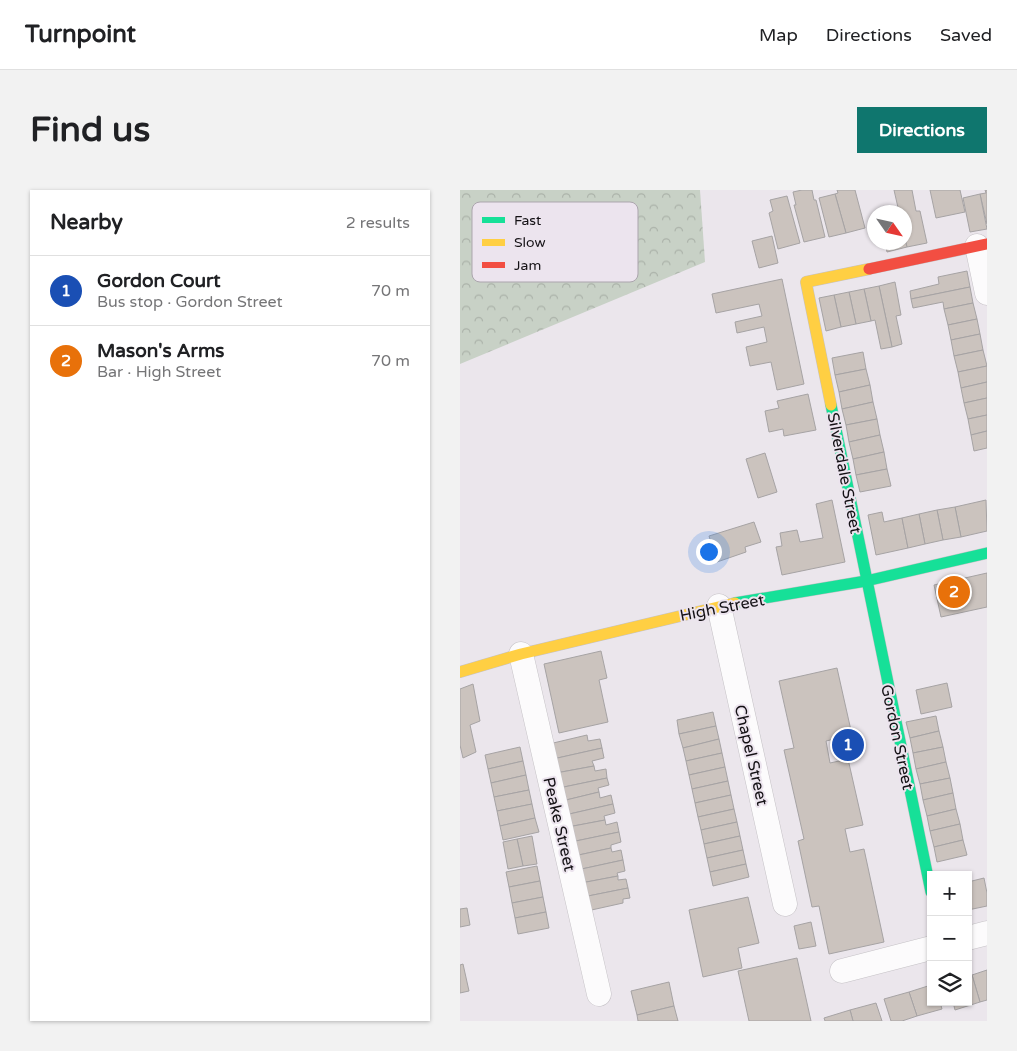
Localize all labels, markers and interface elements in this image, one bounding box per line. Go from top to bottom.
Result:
text: Turnpoint [25,20,136,49]
text: Map [759,24,798,46]
text: Directions [826,24,912,46]
text: Saved [940,24,992,46]
button: Directions [857,107,987,153]
text: Find us [30,109,150,151]
legend [472,202,638,282]
north arrow [867,205,912,250]
text: Nearby [50,210,123,235]
text: Fast [514,212,542,229]
text: 2 results [346,213,410,233]
text: Slow [514,234,546,251]
text: Jam [514,257,541,274]
text: Gordon Court [97,270,221,292]
text: 1 [61,281,71,301]
text: 70 m [371,281,410,301]
text: Bus stop · Gordon Street [97,292,283,312]
text: Mason's Arms [97,340,224,362]
text: 2 [61,351,71,371]
text: 70 m [371,351,410,371]
text: Bar · High Street [97,362,221,382]
street label: Silverdale Street [822,411,866,535]
your location [696,539,722,565]
pin: 2 [938,573,970,611]
street label: High Street [678,590,766,626]
street label: Gordon Street [876,683,918,792]
street label: Chapel Street [730,703,772,808]
pin: 1 [832,726,864,764]
street label: Peake Street [538,775,580,873]
map controls [927,871,972,1006]
button: + [927,871,972,916]
button: − [927,916,972,961]
button: layers [927,961,972,1006]

